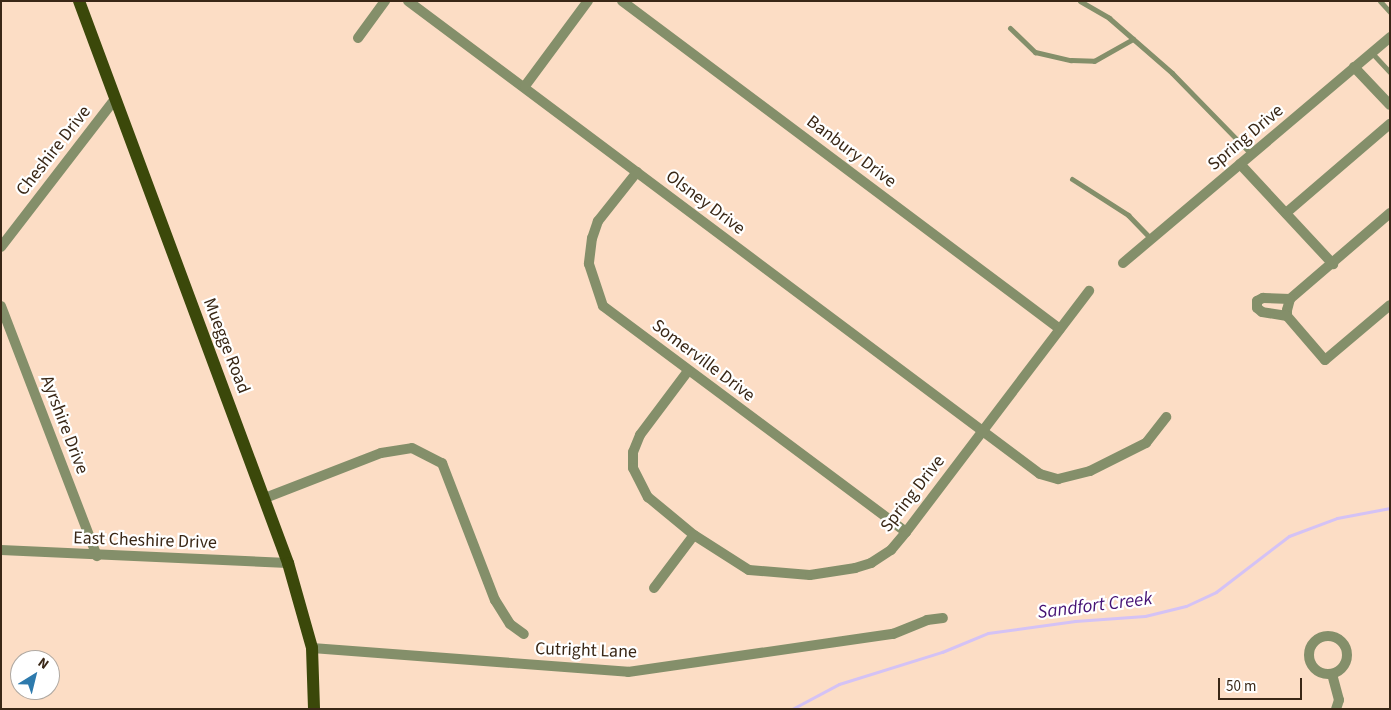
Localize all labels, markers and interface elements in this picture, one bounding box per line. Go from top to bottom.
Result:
street label: Spring Drive [1204,100,1288,176]
street label: Cheshire Drive [12,102,96,200]
street label: Banbury Drive [802,111,900,193]
street label: Olsney Drive [661,166,749,240]
street label: Muegge Road [198,295,254,397]
street label: Somerville Drive [647,315,759,407]
street label: Ayrshire Drive [35,373,93,477]
street label: Spring Drive [876,451,950,537]
street label: East Cheshire Drive [73,528,217,554]
water label: Sandfort Creek [1036,588,1154,624]
street label: Cutright Lane [535,638,637,664]
north arrow [10,650,60,700]
text: N [34,653,53,675]
scale bar [1221,668,1305,700]
text: 50 m [1226,676,1256,697]

